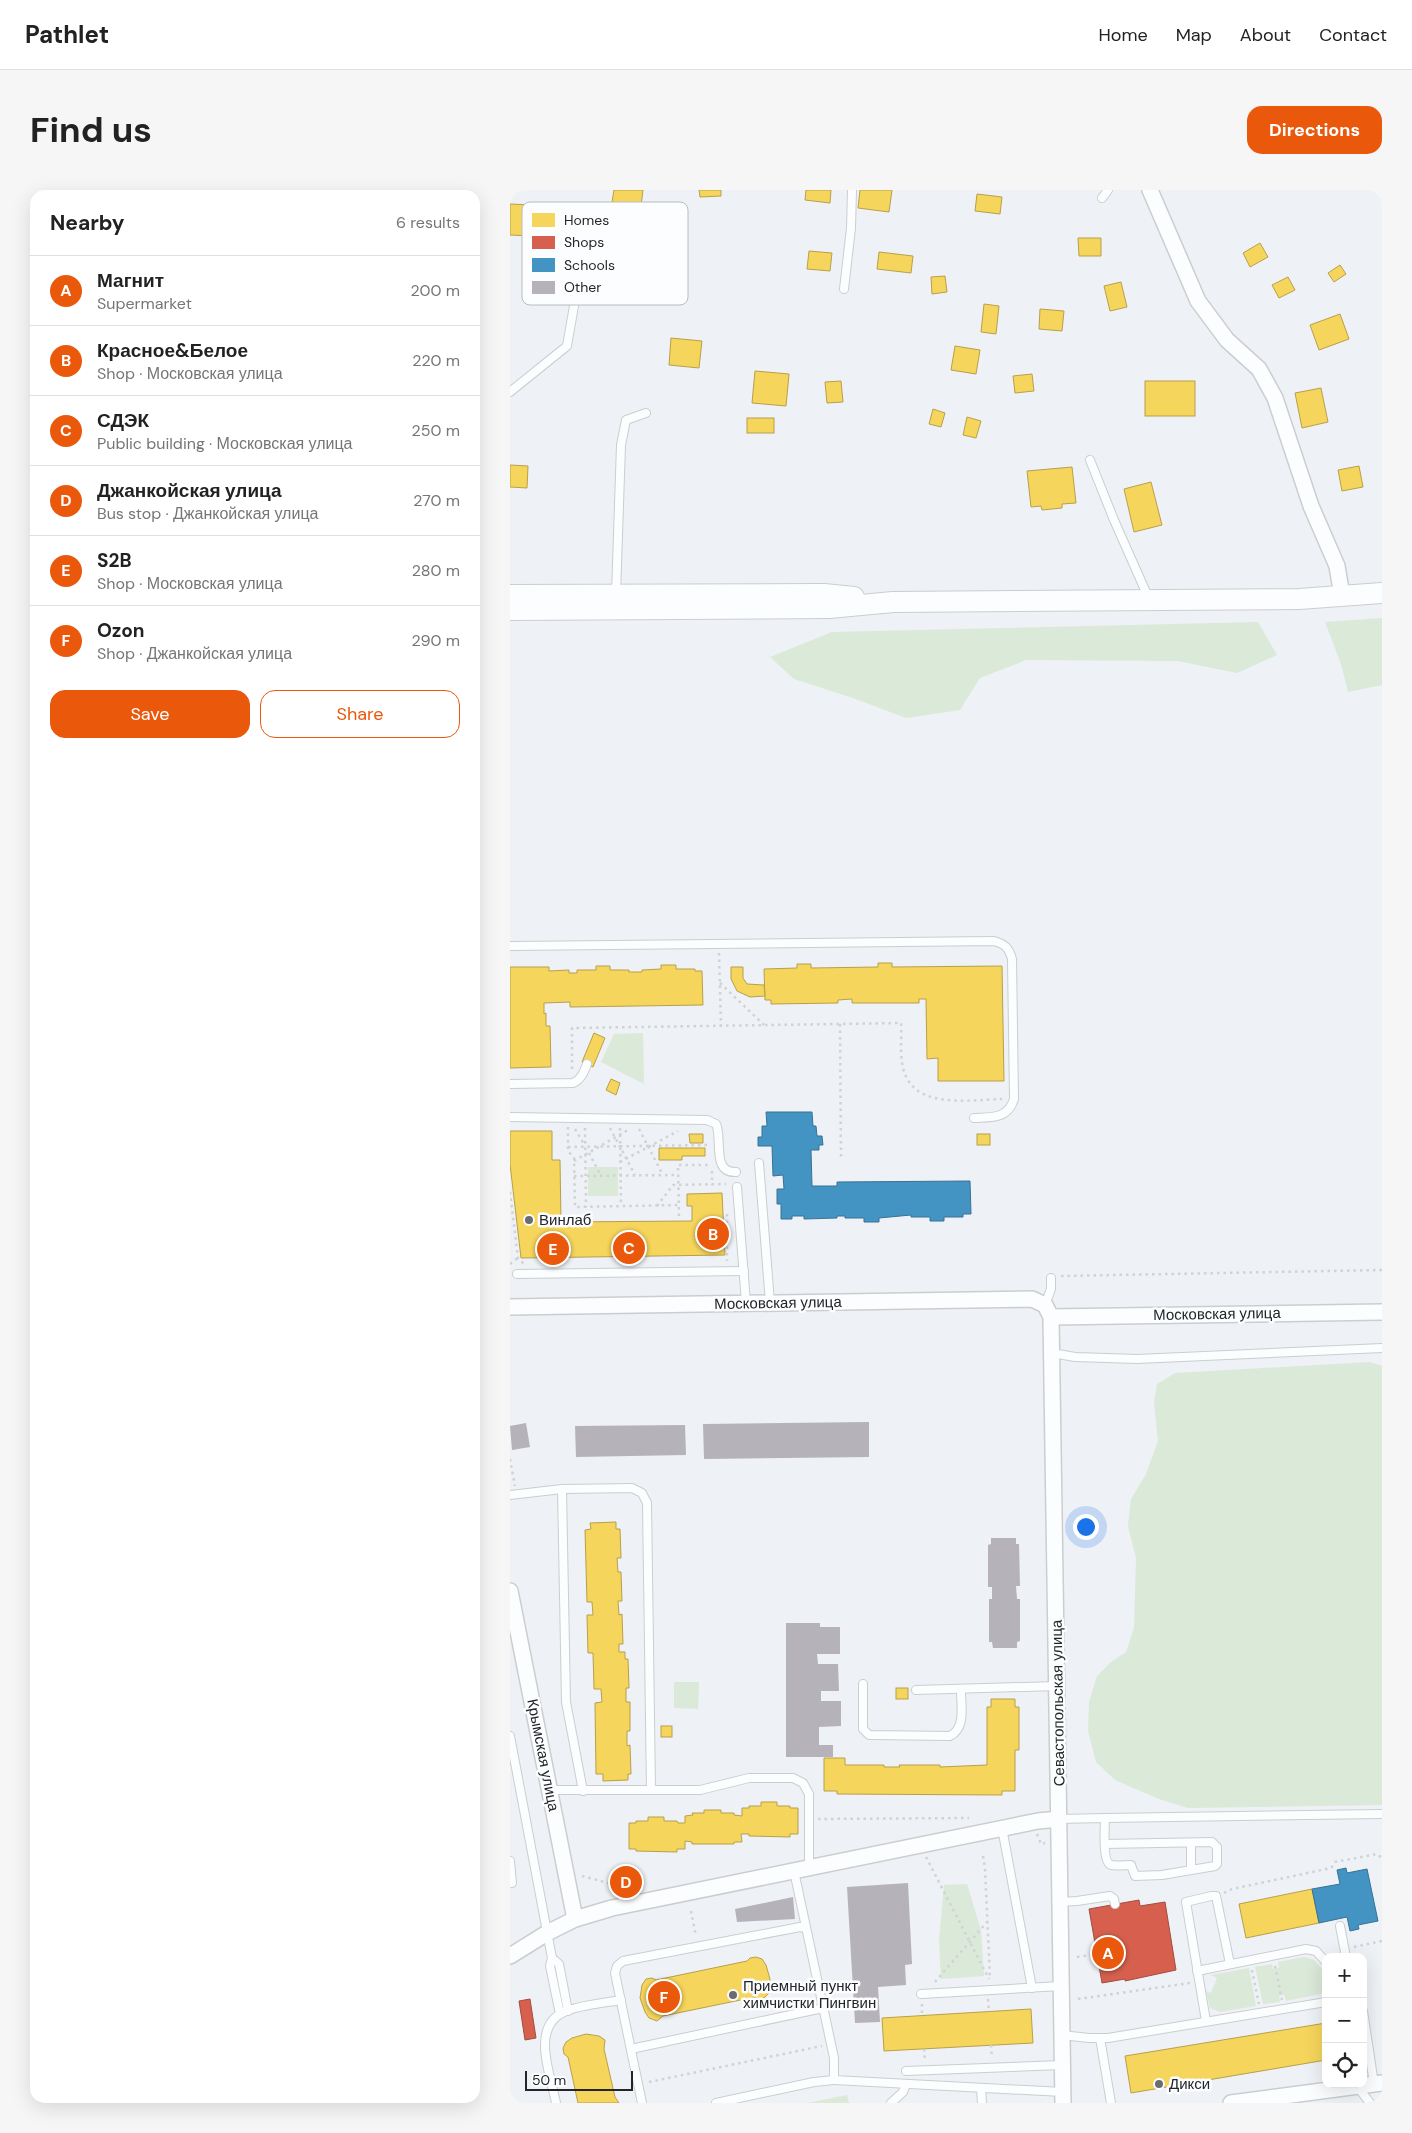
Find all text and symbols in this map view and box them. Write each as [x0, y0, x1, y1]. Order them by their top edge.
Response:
text: Pathlet [25, 19, 109, 50]
text: Home [1098, 23, 1148, 47]
text: Map [1176, 23, 1212, 47]
text: About [1240, 23, 1291, 47]
text: Contact [1319, 23, 1387, 47]
button: Directions [1247, 106, 1382, 154]
text: Find us [30, 107, 152, 153]
legend [522, 202, 688, 305]
text: Nearby [50, 209, 124, 237]
text: Homes [564, 211, 609, 229]
text: 6 results [396, 212, 460, 233]
text: Shops [564, 233, 604, 251]
text: Schools [564, 256, 615, 274]
text: Магнит [97, 268, 164, 293]
text: Other [564, 278, 602, 296]
text: A [60, 280, 72, 301]
text: 200 m [411, 280, 460, 301]
text: Supermarket [97, 293, 192, 314]
text: Красное&Белое [97, 338, 248, 363]
text: B [61, 350, 71, 371]
text: 220 m [412, 350, 460, 371]
text: Shop · Московская улица [97, 363, 283, 384]
text: СДЭК [97, 408, 149, 433]
text: C [60, 420, 72, 441]
text: 250 m [412, 420, 460, 441]
text: Public building · Московская улица [97, 433, 353, 454]
text: Джанкойская улица [97, 478, 282, 503]
text: D [60, 490, 72, 511]
text: 270 m [413, 490, 460, 511]
text: Bus stop · Джанкойская улица [97, 503, 318, 524]
text: S2B [97, 548, 132, 573]
text: E [61, 560, 71, 581]
text: 280 m [412, 560, 460, 581]
text: Shop · Московская улица [97, 573, 283, 594]
text: Ozon [97, 618, 145, 643]
text: F [62, 630, 70, 651]
text: 290 m [411, 630, 460, 651]
text: Shop · Джанкойская улица [97, 643, 292, 664]
button: Save [50, 690, 250, 738]
button: Share [260, 690, 460, 738]
place label: Винлаб [539, 1210, 591, 1230]
marker: Винлаб [523, 1214, 535, 1226]
pin: B [697, 1215, 729, 1253]
pin: C [613, 1229, 645, 1267]
pin: E [537, 1230, 569, 1268]
street label: Московская улица [714, 1292, 843, 1314]
street label: Московская улица [1153, 1303, 1282, 1325]
your location [1073, 1514, 1099, 1540]
street label: Севастопольская улица [1047, 1619, 1069, 1786]
street label: Крымская улица [522, 1697, 564, 1814]
pin: D [610, 1863, 642, 1901]
pin: A [1092, 1934, 1124, 1972]
map controls [1322, 1953, 1367, 2088]
button: + [1322, 1953, 1367, 1998]
place label: Приемный пункт химчистки Пингвин [743, 1976, 876, 2013]
pin: F [648, 1978, 680, 2016]
marker: Приемный пункт химчистки Пингвин [727, 1989, 739, 2001]
button: − [1322, 1998, 1367, 2043]
button: locate [1322, 2043, 1367, 2088]
scale bar [525, 2068, 632, 2091]
text: 50 m [532, 2071, 566, 2089]
place label: Дикси [1169, 2074, 1210, 2094]
marker: Дикси [1153, 2078, 1165, 2090]

